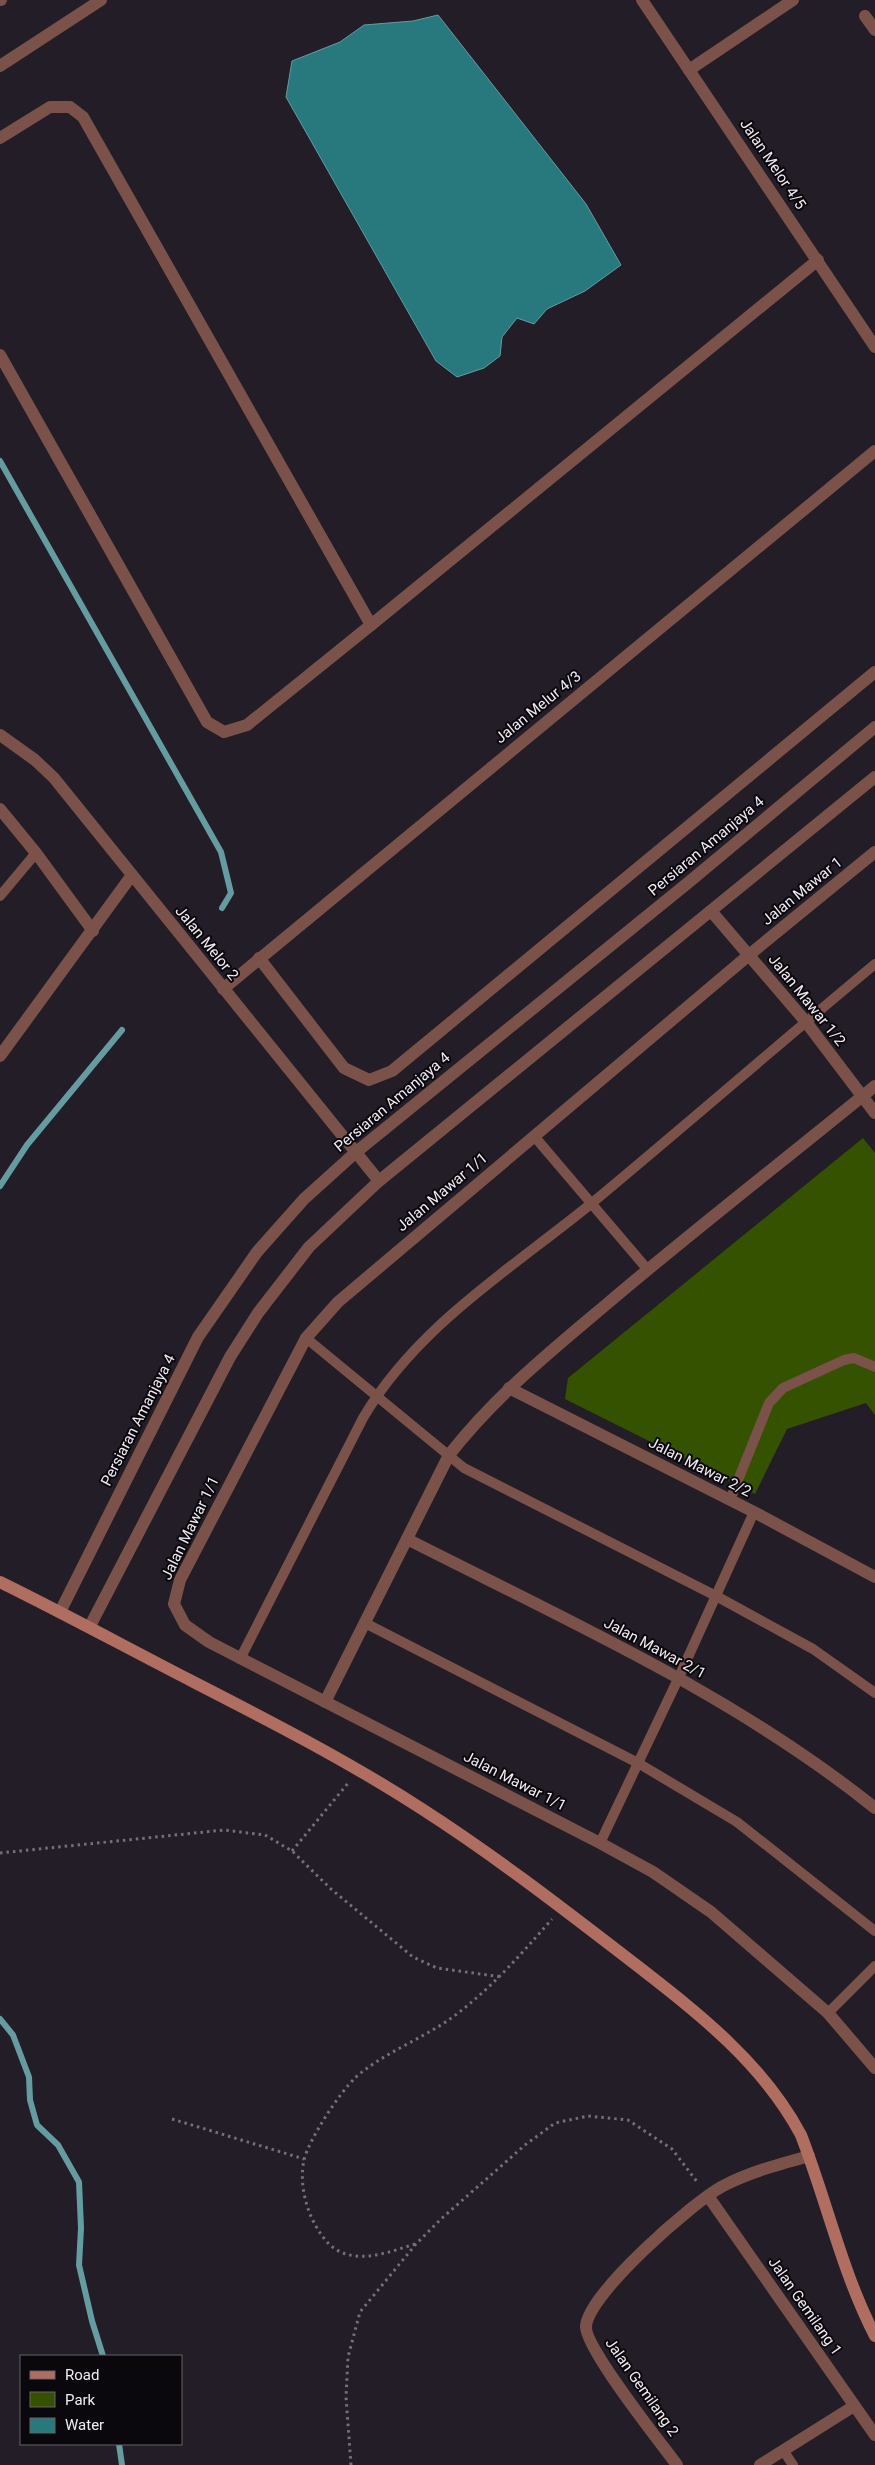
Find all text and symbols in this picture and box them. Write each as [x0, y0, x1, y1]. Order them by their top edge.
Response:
street label: Jalan Melor 4/5 [736, 115, 810, 213]
street label: Jalan Melur 4/3 [492, 667, 584, 747]
street label: Persiaran Amanjaya 4 [645, 792, 768, 900]
street label: Jalan Mawar 1 [758, 853, 846, 929]
street label: Jalan Melor 2 [171, 902, 243, 984]
street label: Jalan Mawar 1/2 [765, 951, 849, 1049]
street label: Persiaran Amanjaya 4 [331, 1048, 454, 1156]
street label: Jalan Mawar 1/1 [393, 1149, 491, 1235]
street label: Persiaran Amanjaya 4 [97, 1351, 179, 1489]
street label: Jalan Mawar 2/2 [646, 1433, 754, 1501]
street label: Jalan Mawar 1/1 [157, 1473, 223, 1583]
street label: Jalan Mawar 2/1 [601, 1614, 709, 1682]
street label: Jalan Mawar 1/1 [461, 1747, 569, 1815]
street label: Jalan Gemilang 1 [764, 2253, 846, 2359]
street label: Jalan Gemilang 2 [601, 2334, 683, 2440]
legend [20, 2355, 182, 2445]
text: Road [65, 2366, 99, 2384]
text: Park [65, 2391, 96, 2409]
text: Water [65, 2416, 104, 2434]

